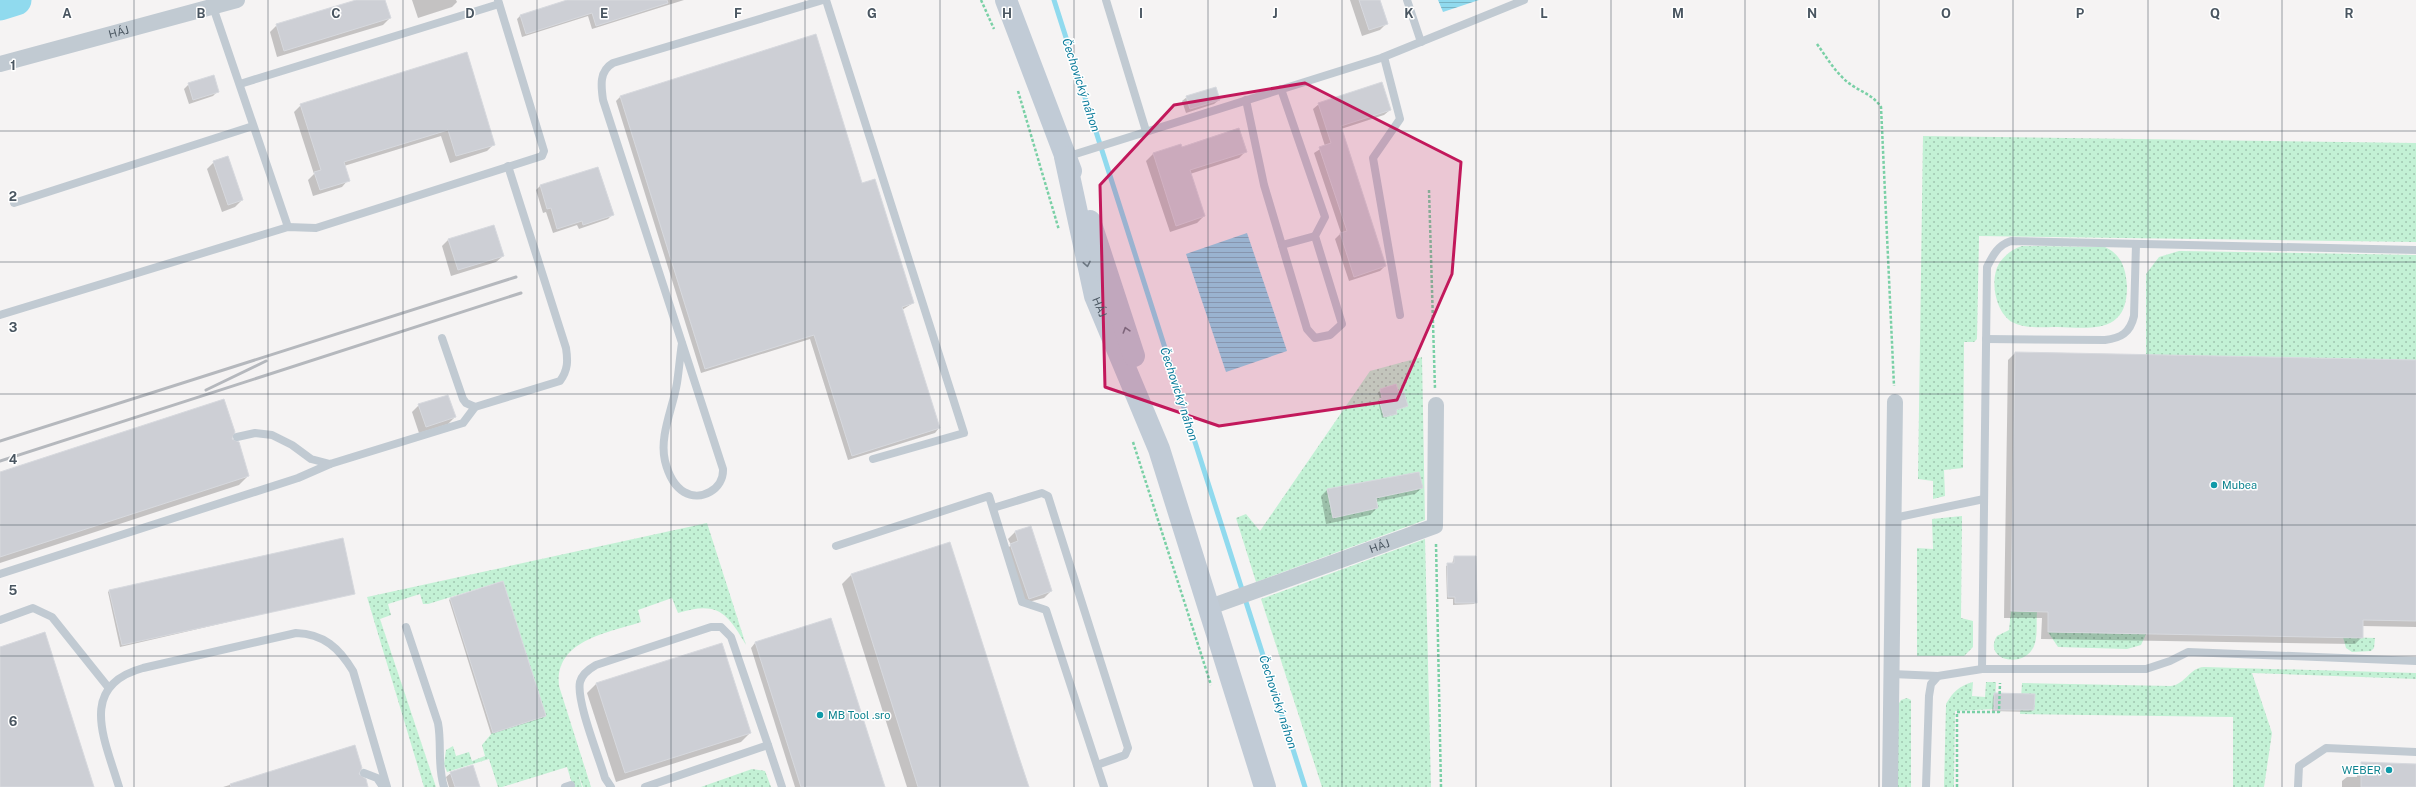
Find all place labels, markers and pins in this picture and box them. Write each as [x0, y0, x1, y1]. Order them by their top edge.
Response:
place label: Mubea [2222, 479, 2257, 491]
marker: Mubea [2209, 480, 2219, 490]
place label: MB Tool .sro [828, 709, 890, 721]
marker: MB Tool .sro [815, 710, 825, 720]
place label: WEBER [2342, 764, 2381, 776]
marker: WEBER [2384, 765, 2394, 775]

